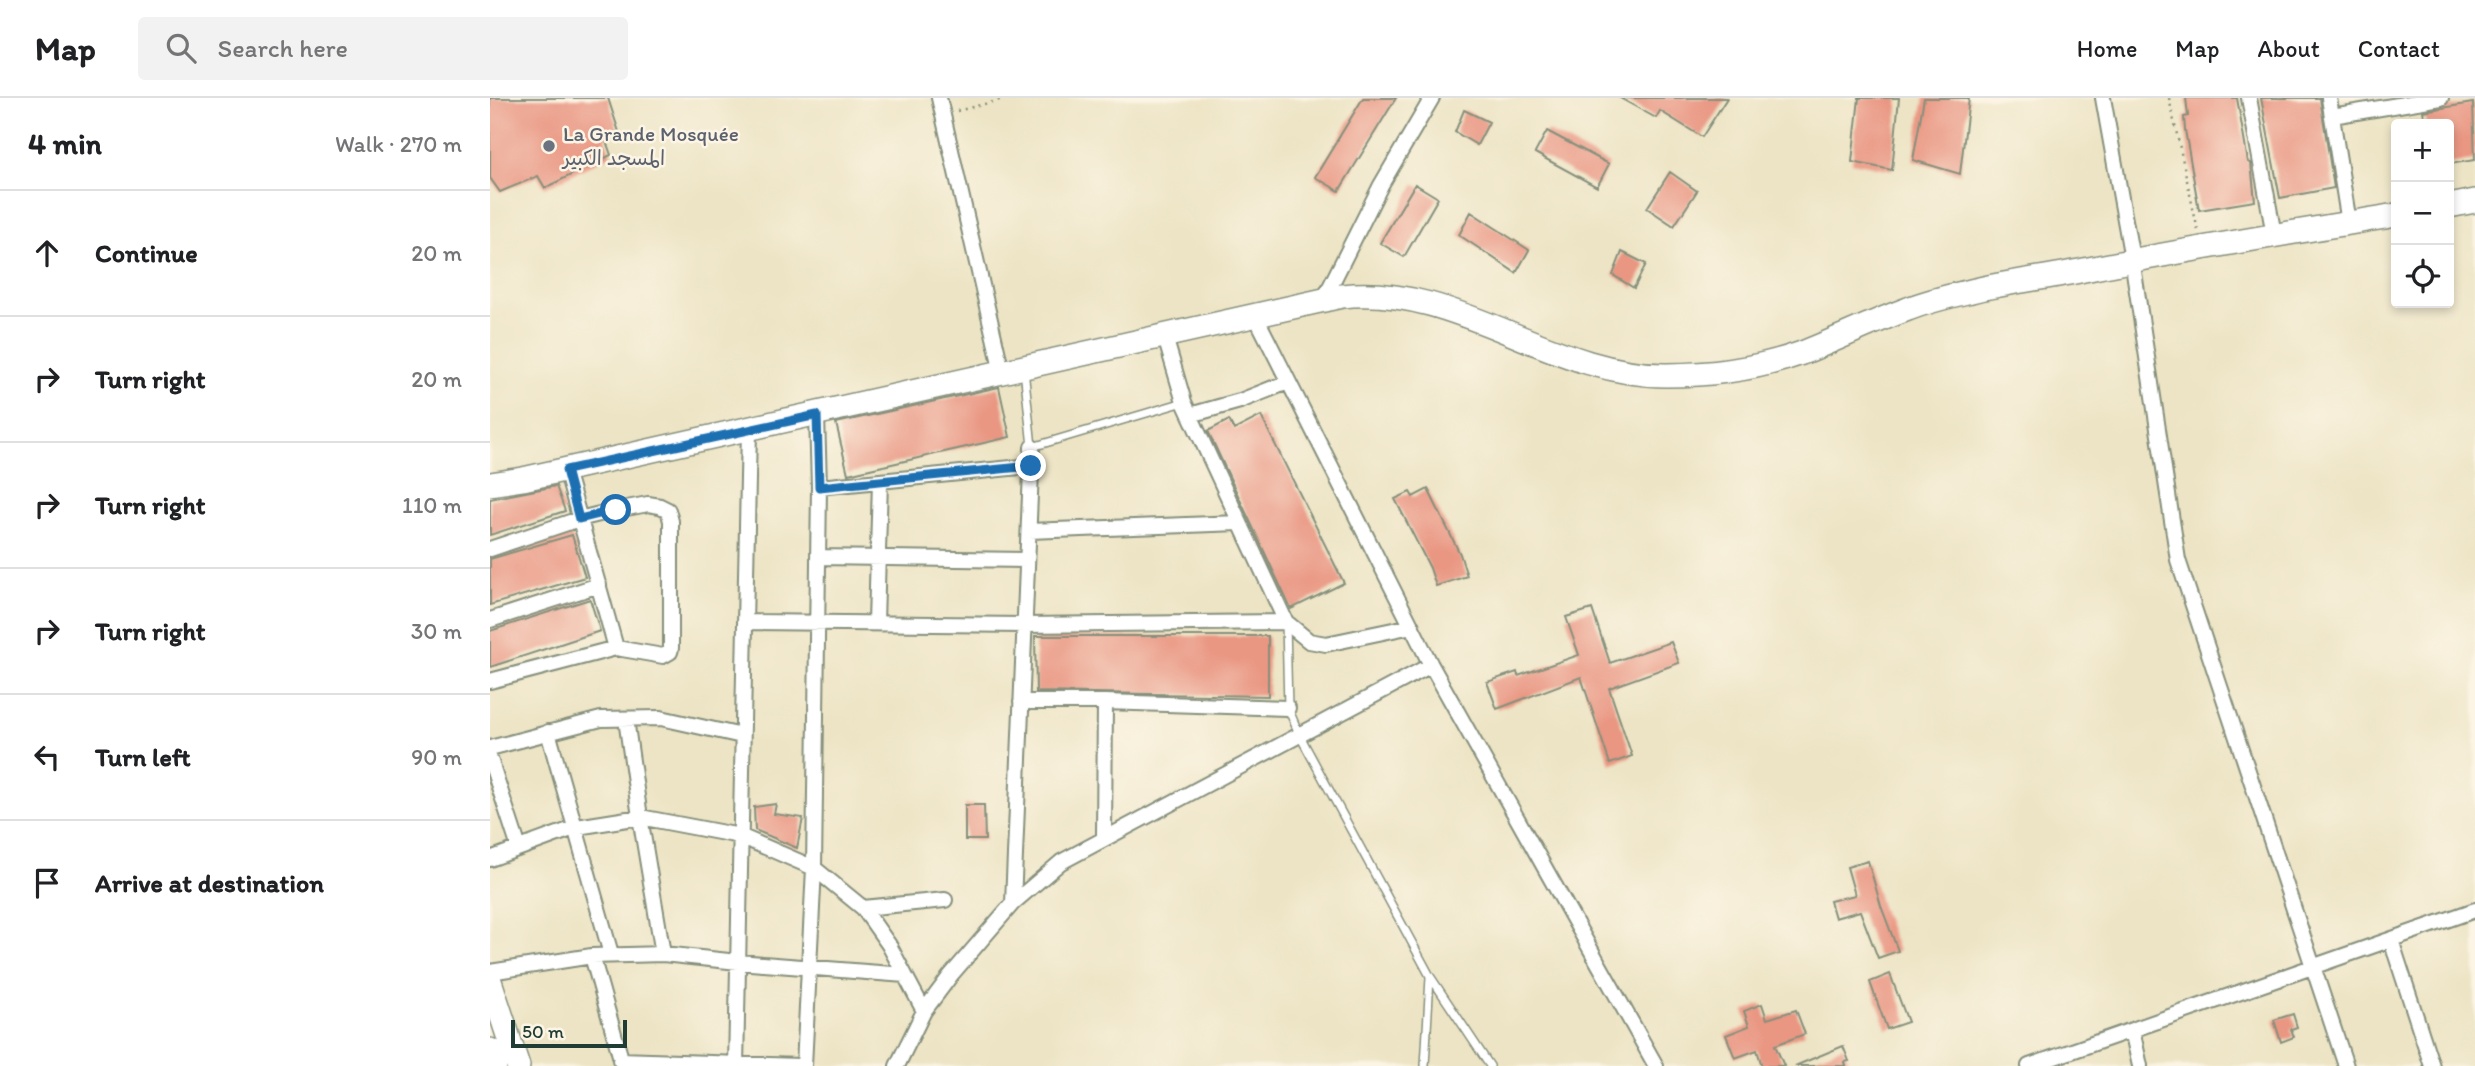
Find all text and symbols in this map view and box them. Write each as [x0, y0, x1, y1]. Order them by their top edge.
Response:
search box [138, 17, 628, 80]
text: Map [35, 29, 96, 68]
icon: search [162, 29, 200, 67]
text: Search here [218, 32, 348, 64]
text: Home [2077, 34, 2137, 63]
text: Map [2175, 34, 2219, 63]
text: About [2257, 34, 2320, 63]
text: Contact [2358, 34, 2440, 63]
map controls [2391, 119, 2454, 308]
button: + [2391, 119, 2454, 182]
place label: La Grande Mosquée المسجد الكبير [561, 121, 739, 171]
text: 4 min [28, 125, 102, 162]
text: Walk · 270 m [335, 130, 462, 158]
marker: La Grande Mosquée المسجد الكبير [541, 138, 557, 154]
button: − [2391, 182, 2454, 245]
icon: ahead [28, 234, 66, 272]
text: Continue [95, 237, 198, 269]
text: 20 m [411, 239, 462, 267]
button: locate [2391, 245, 2454, 308]
icon: right [28, 360, 66, 398]
text: Turn right [95, 363, 206, 395]
text: 20 m [411, 365, 462, 393]
route end [1015, 450, 1046, 481]
icon: right [28, 486, 66, 524]
text: Turn right [95, 489, 206, 521]
text: 110 m [402, 491, 462, 519]
route start [600, 494, 631, 525]
icon: right [28, 612, 66, 650]
text: Turn right [95, 615, 206, 647]
text: 30 m [411, 617, 462, 645]
icon: left [28, 738, 66, 776]
text: Turn left [95, 741, 191, 773]
text: 90 m [411, 743, 462, 771]
icon: arrive [28, 864, 66, 902]
text: Arrive at destination [95, 867, 324, 899]
scale bar [511, 1017, 626, 1049]
text: 50 m [522, 1020, 564, 1043]

